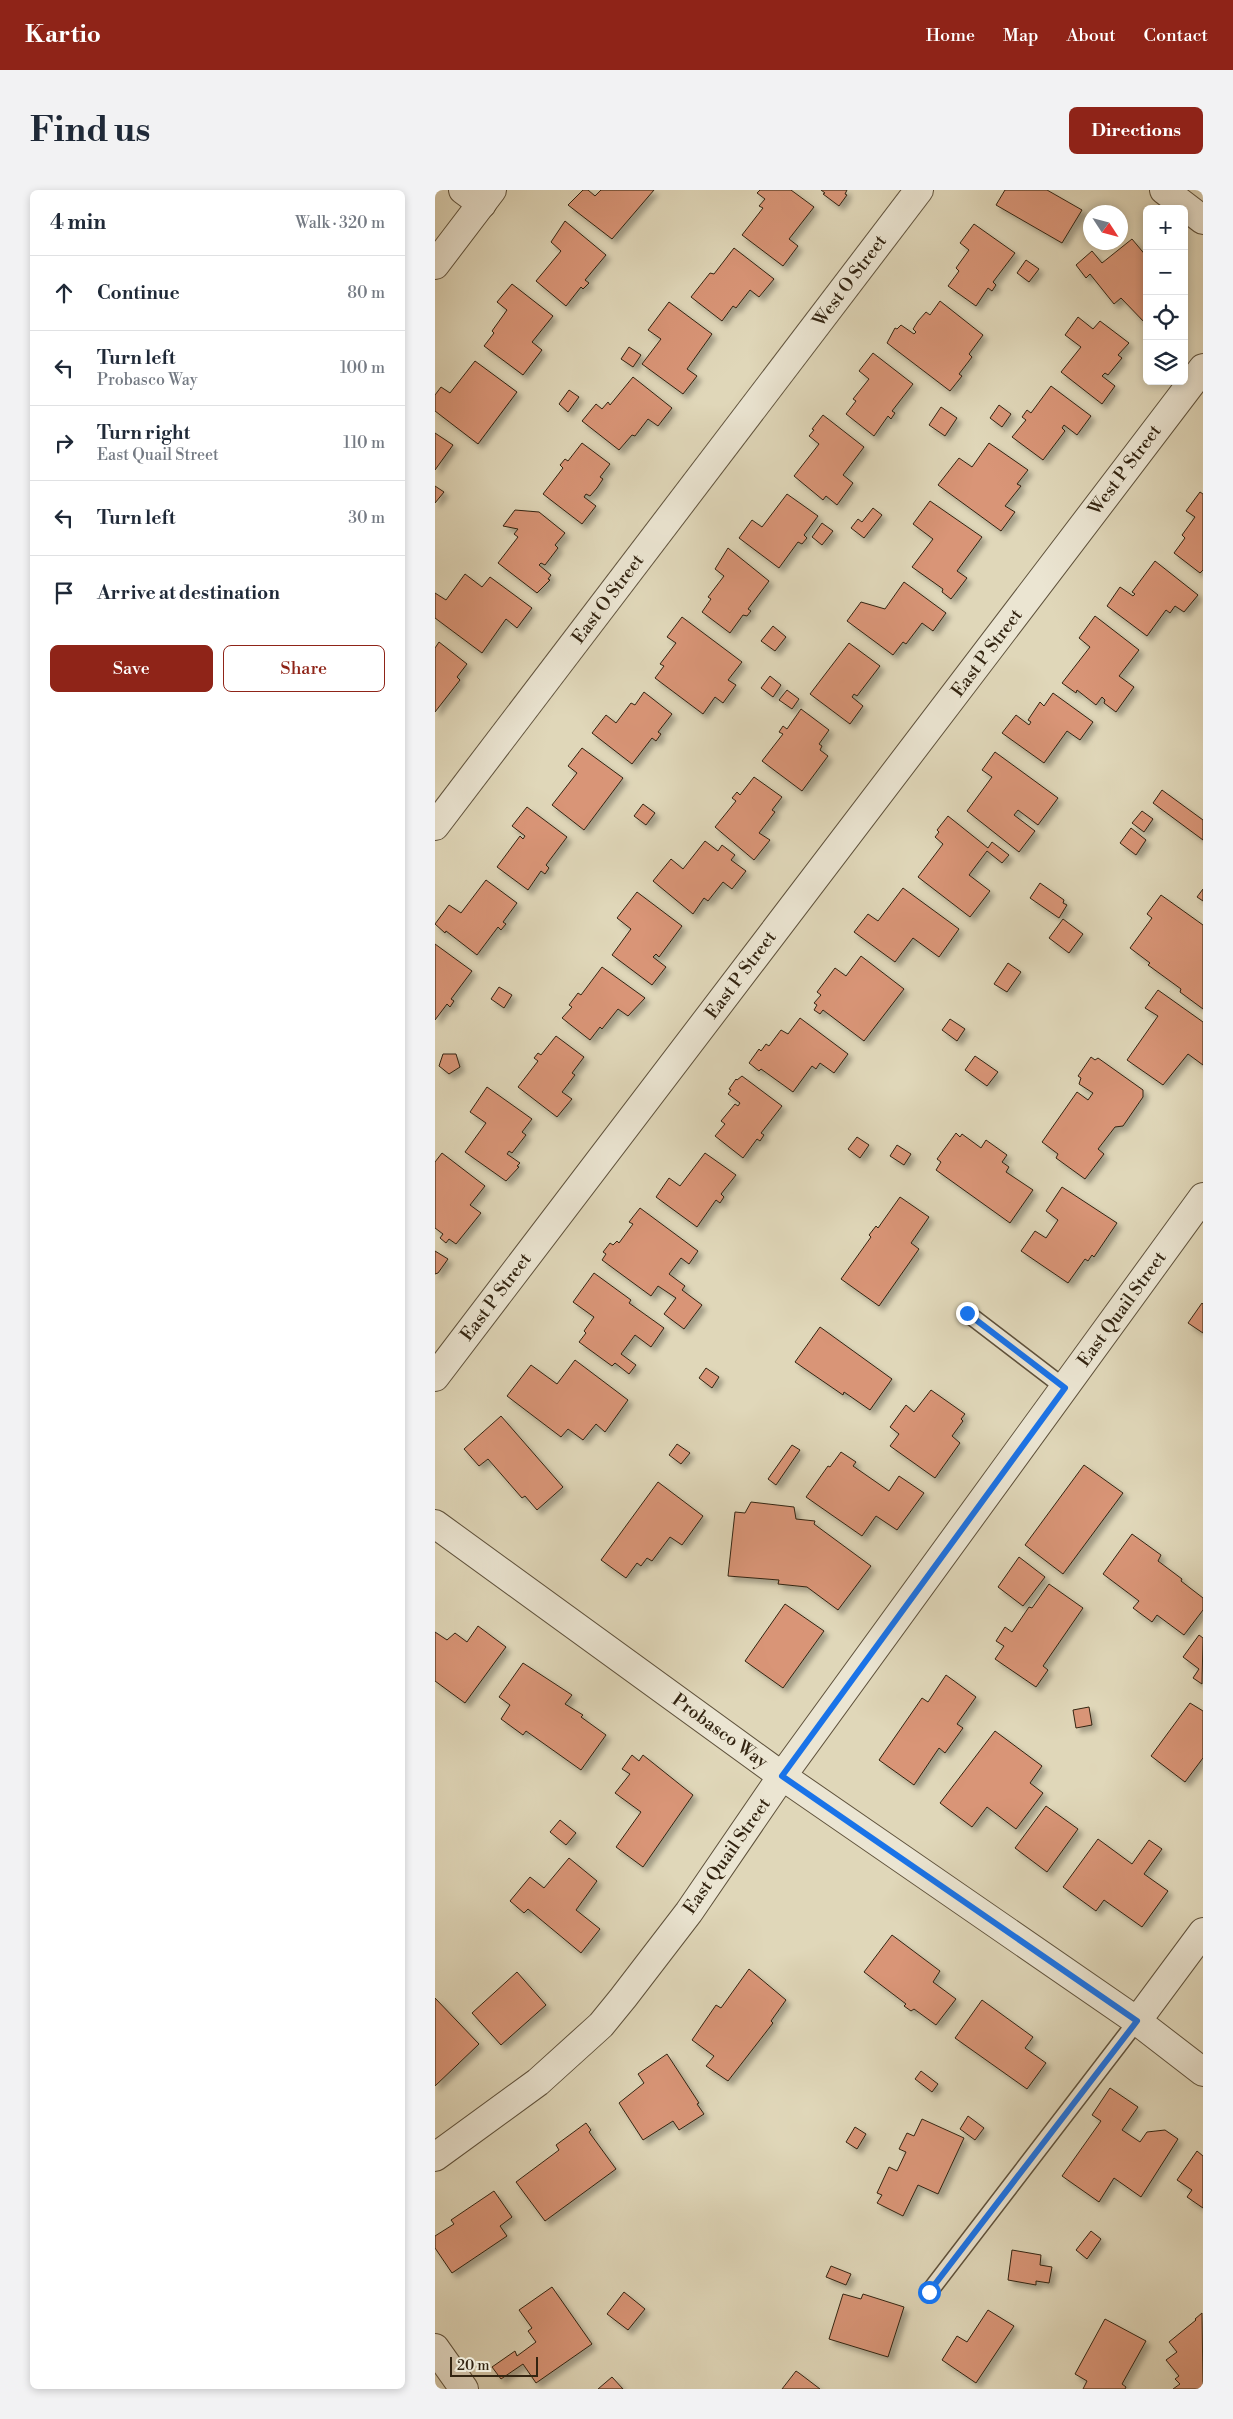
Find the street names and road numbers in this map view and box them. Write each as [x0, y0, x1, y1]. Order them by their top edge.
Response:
street label: West O Street [807, 230, 892, 332]
street label: West P Street [1083, 420, 1167, 521]
street label: East O Street [567, 549, 650, 648]
street label: East P Street [946, 604, 1028, 702]
street label: East P Street [700, 926, 782, 1024]
street label: East Quail Street [1072, 1246, 1172, 1371]
street label: East P Street [455, 1248, 537, 1346]
street label: Probasco Way [668, 1688, 773, 1774]
street label: East Quail Street [678, 1793, 776, 1919]

